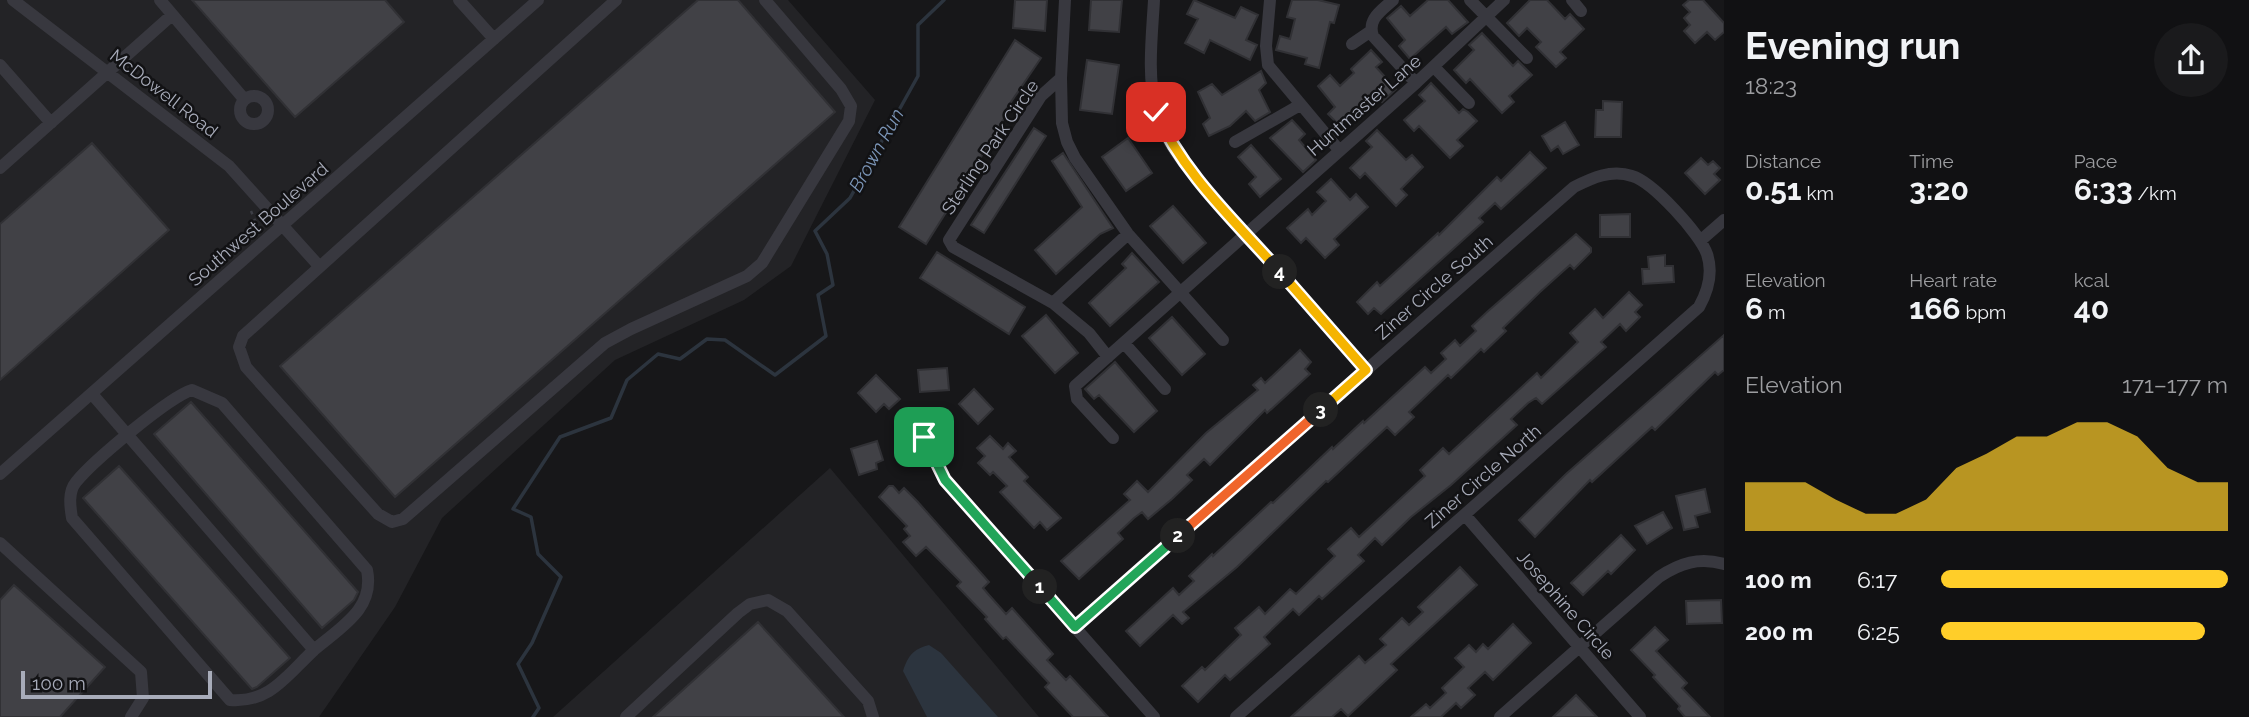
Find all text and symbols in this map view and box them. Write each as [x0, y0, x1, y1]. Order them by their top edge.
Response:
text: Evening run [1745, 23, 1960, 68]
button: share [2154, 23, 2228, 97]
street label: McDowell Road [106, 45, 222, 141]
street label: Huntmaster Lane [1303, 50, 1425, 160]
text: 18:23 [1745, 72, 1797, 99]
street label: Sterling Park Circle [937, 75, 1043, 218]
pin [1126, 82, 1186, 142]
icon: check [1137, 93, 1175, 131]
water label: Brown Run [844, 104, 908, 196]
text: Distance [1745, 150, 1821, 172]
text: Time [1909, 150, 1954, 172]
text: Pace [2074, 150, 2117, 172]
street label: Southwest Boulevard [184, 158, 332, 290]
text: 0.51 [1745, 172, 1802, 207]
text: 3:20 [1909, 172, 1969, 207]
text: 6:33 [2074, 172, 2133, 207]
text: km [1802, 182, 1834, 204]
text: /km [2133, 182, 2177, 204]
street label: Ziner Circle South [1371, 231, 1497, 343]
pin: 4 [1262, 254, 1298, 290]
text: 4 [1274, 260, 1285, 282]
text: Elevation [1745, 269, 1826, 291]
text: Heart rate [1909, 269, 1997, 291]
text: kcal [2074, 269, 2109, 291]
text: 6 [1745, 291, 1763, 326]
text: 166 [1909, 291, 1961, 326]
text: 40 [2074, 291, 2109, 326]
text: m [1763, 301, 1786, 323]
text: bpm [1961, 301, 2006, 323]
text: Elevation [1745, 371, 1843, 398]
text: 171–177 m [2122, 371, 2228, 398]
pin: 3 [1304, 392, 1338, 428]
text: 3 [1315, 398, 1326, 420]
pin [894, 407, 954, 467]
icon: arrive [905, 418, 943, 456]
street label: Ziner Circle North [1421, 420, 1545, 532]
pin: 2 [1160, 518, 1196, 554]
text: 2 [1172, 524, 1183, 546]
street label: Josephine Circle [1513, 546, 1619, 664]
text: 100 m [1745, 566, 1812, 593]
text: 6:17 [1857, 566, 1897, 593]
pin: 1 [1023, 570, 1058, 604]
text: 1 [1035, 575, 1044, 597]
text: 200 m [1745, 618, 1813, 645]
text: 6:25 [1857, 618, 1900, 645]
scale bar [21, 668, 212, 700]
text: 100 m [32, 672, 86, 694]

